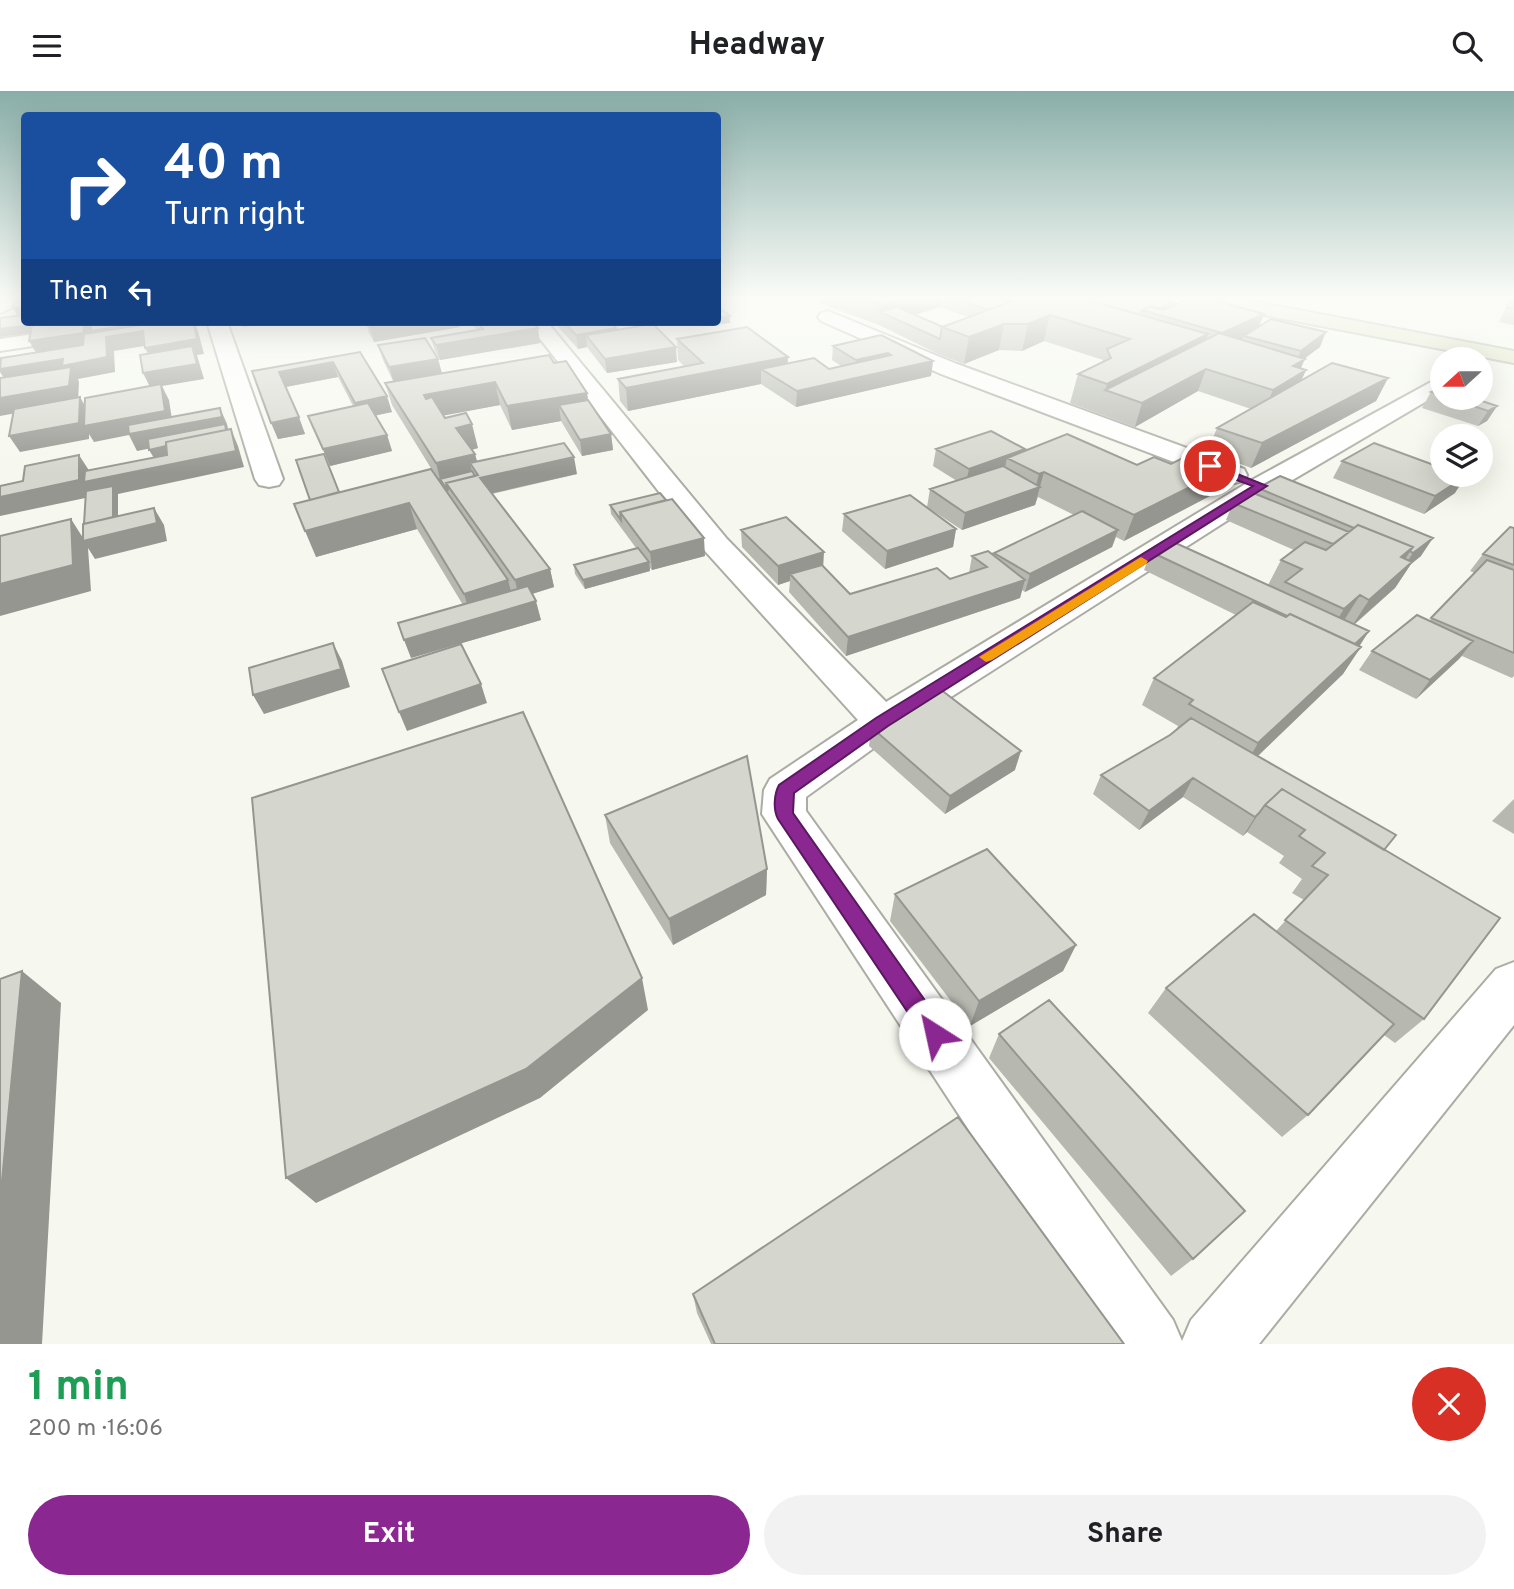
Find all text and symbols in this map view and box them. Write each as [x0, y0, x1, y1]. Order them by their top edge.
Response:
text: Headway [689, 26, 825, 66]
icon: menu [28, 27, 66, 65]
icon: search [1448, 27, 1486, 65]
text: 40 m [164, 135, 283, 197]
icon: right [49, 140, 140, 231]
text: Turn right [164, 196, 306, 236]
icon: left [122, 273, 160, 311]
text: Then [49, 276, 108, 309]
north arrow [1430, 347, 1493, 409]
map controls [1430, 347, 1493, 487]
button: layers [1430, 424, 1493, 487]
pin [1180, 436, 1240, 496]
icon: arrive [1191, 447, 1229, 485]
position arrow [898, 997, 972, 1071]
text: 1 min [28, 1362, 129, 1415]
button: close [1412, 1367, 1486, 1441]
text: 200 m · 16:06 [28, 1415, 163, 1444]
button: Exit [28, 1495, 750, 1575]
button: Share [764, 1495, 1486, 1575]

